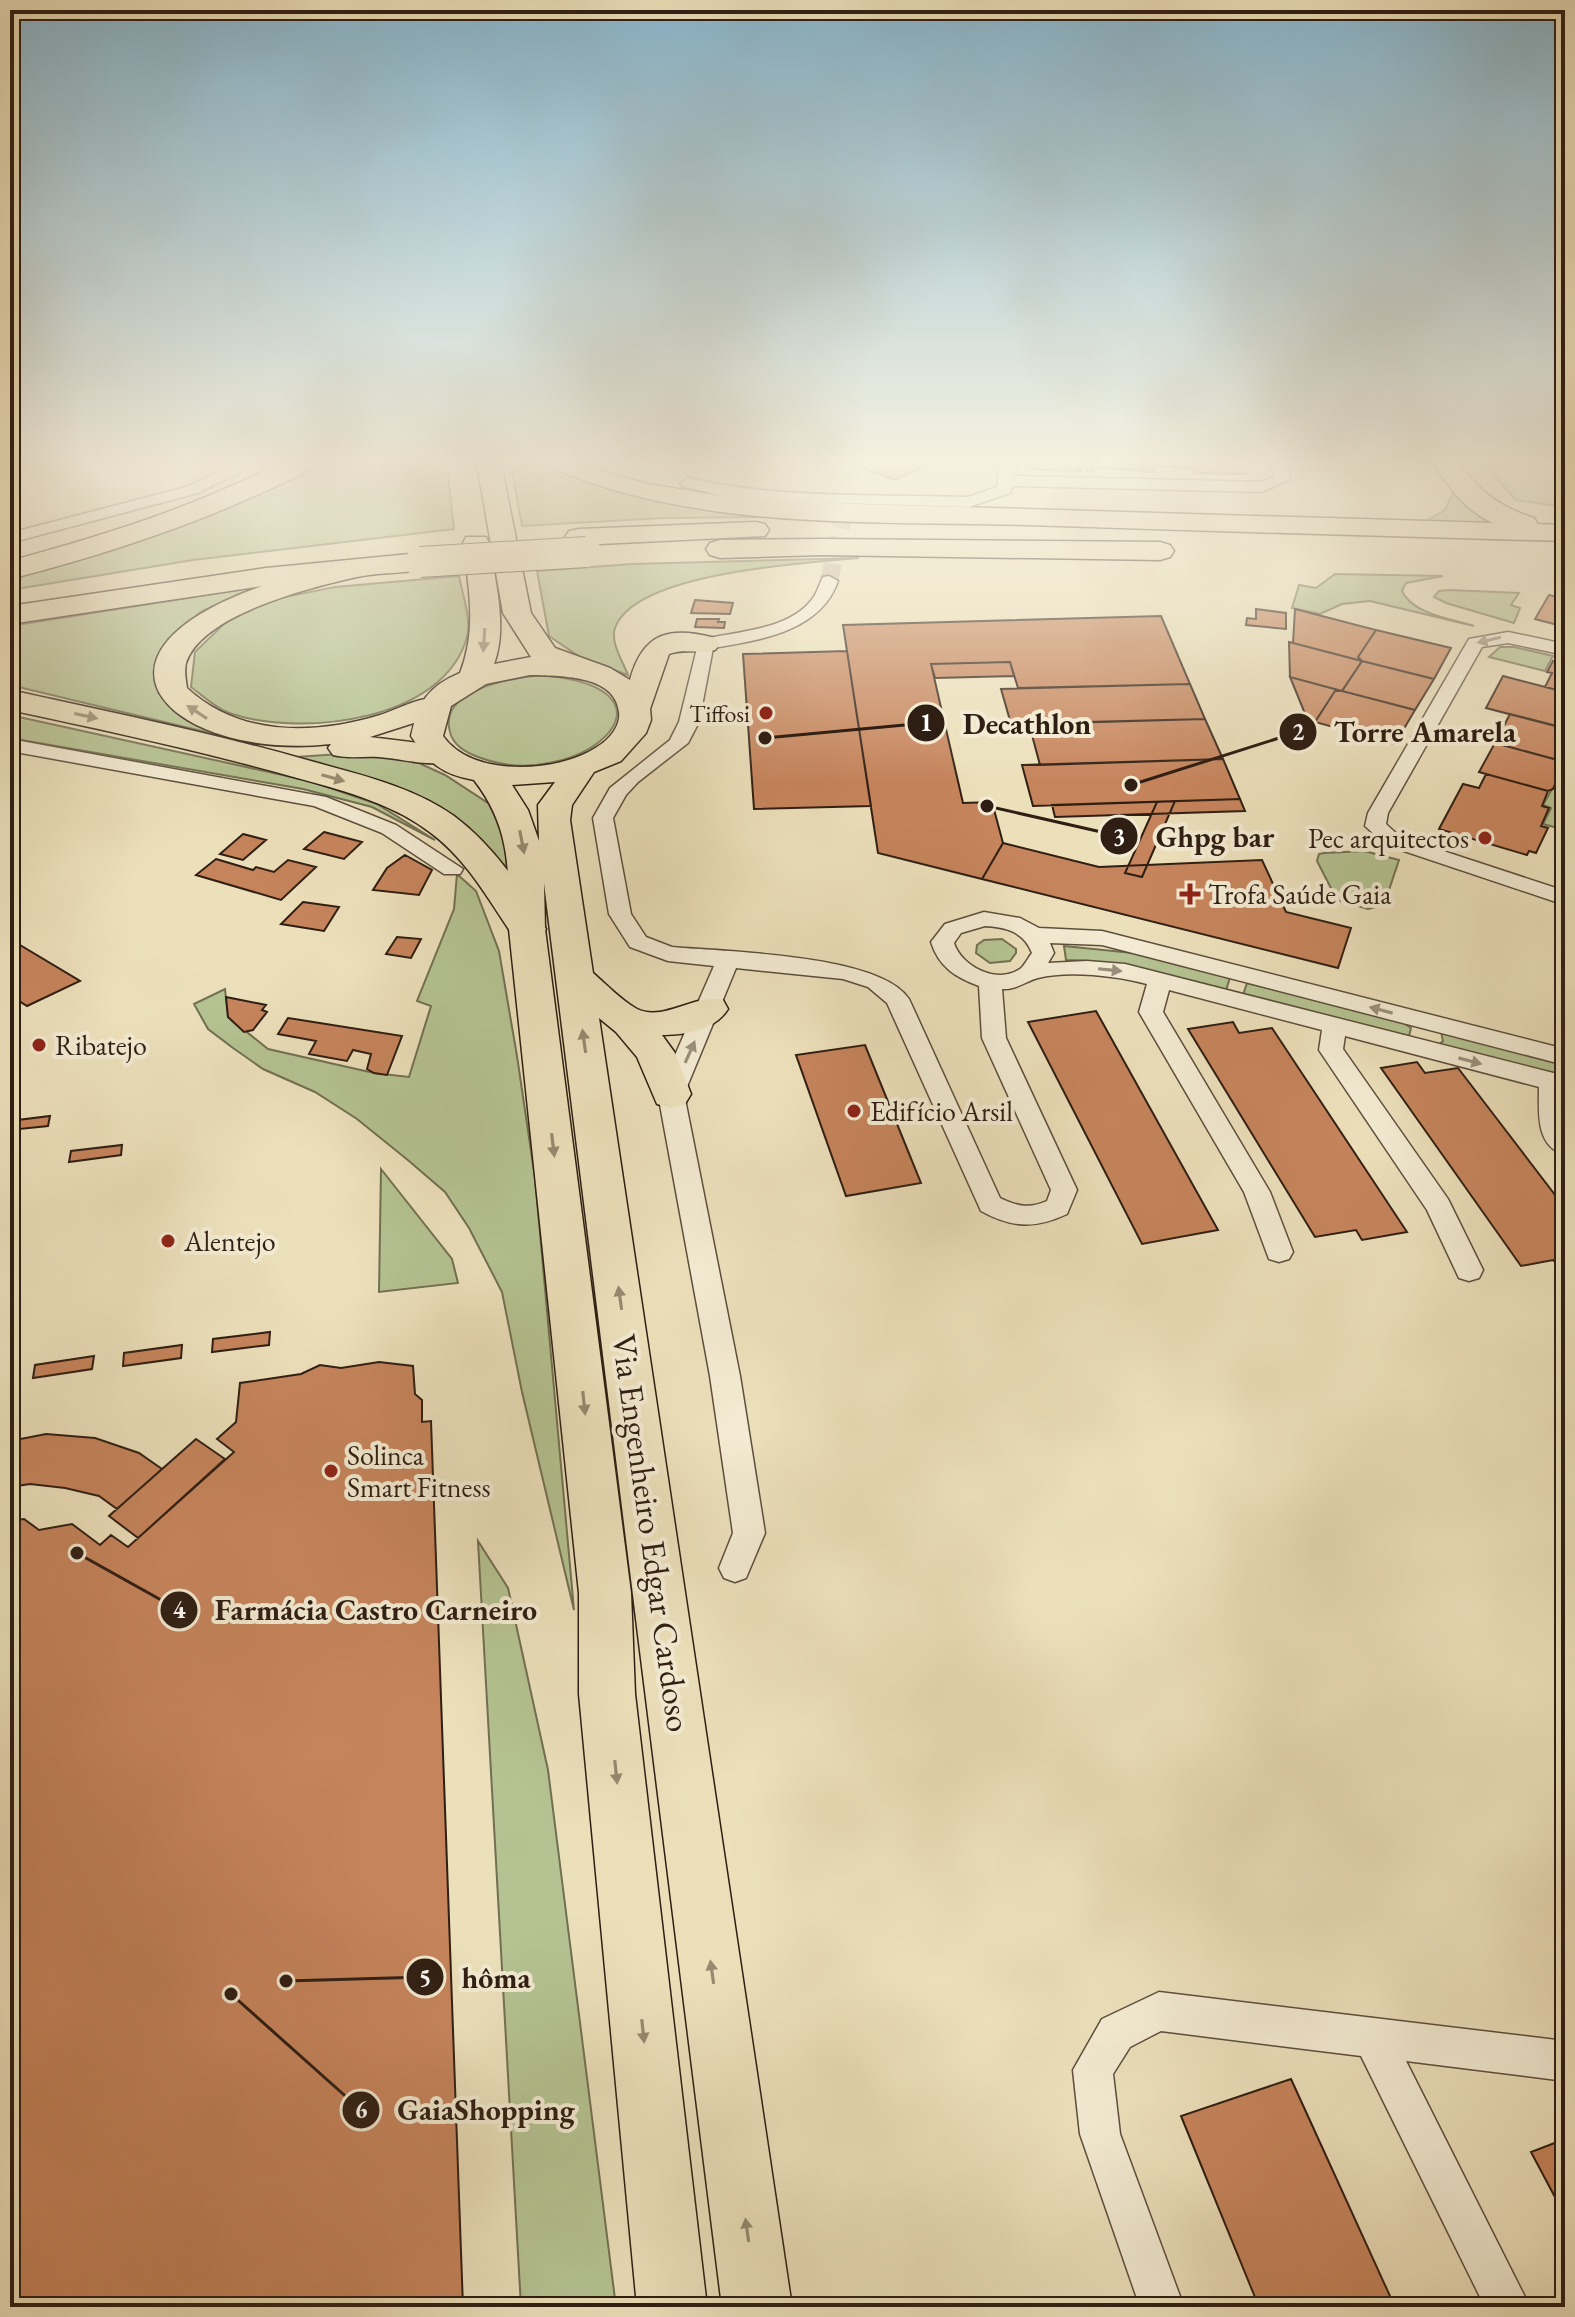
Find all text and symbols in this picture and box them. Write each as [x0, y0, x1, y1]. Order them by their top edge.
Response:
one-way arrow [477, 627, 490, 652]
one-way arrow [1476, 634, 1501, 647]
callout: Decathlon [906, 696, 1107, 750]
place label: Tiffosi [689, 698, 750, 729]
one-way arrow [187, 704, 208, 719]
marker: Tiffosi [757, 704, 775, 722]
text: Decathlon [963, 704, 1091, 743]
callout: Torre Amarela [1278, 705, 1532, 759]
text: 1 [920, 707, 932, 738]
one-way arrow [74, 711, 99, 723]
text: Torre Amarela [1334, 712, 1517, 751]
text: 2 [1292, 716, 1305, 747]
one-way arrow [321, 772, 345, 785]
callout: Ghpg bar [1099, 809, 1290, 863]
text: Ghpg bar [1156, 817, 1275, 856]
place label: Pec arquitectos [1308, 820, 1469, 856]
text: 3 [1113, 821, 1125, 852]
marker: Pec arquitectos [1476, 829, 1494, 847]
one-way arrow [516, 830, 528, 855]
place label: Trofa Saúde Gaia [1208, 876, 1392, 912]
marker: Trofa Saúde Gaia [1179, 883, 1201, 905]
one-way arrow [1098, 963, 1123, 976]
one-way arrow [1369, 1003, 1394, 1015]
place label: Ribatejo [55, 1027, 147, 1063]
one-way arrow [577, 1028, 590, 1053]
marker: Ribatejo [30, 1036, 48, 1054]
one-way arrow [683, 1040, 697, 1063]
one-way arrow [1458, 1055, 1483, 1067]
place label: Edifício Arsil [870, 1093, 1013, 1129]
marker: Edifício Arsil [845, 1102, 863, 1120]
one-way arrow [547, 1133, 560, 1158]
place label: Alentejo [183, 1223, 276, 1259]
marker: Alentejo [159, 1232, 177, 1250]
one-way arrow [613, 1286, 626, 1311]
street label: Via Engenheiro Edgar Cardoso [602, 1331, 702, 1735]
one-way arrow [578, 1391, 591, 1416]
place label: Solinca Smart Fitness [347, 1437, 491, 1505]
marker: Solinca Smart Fitness [322, 1462, 340, 1480]
callout: Farmácia Castro Carneiro [159, 1583, 553, 1637]
text: Farmácia Castro Carneiro [215, 1590, 537, 1629]
text: 4 [173, 1594, 186, 1625]
one-way arrow [609, 1760, 622, 1785]
callout: hôma [405, 1950, 546, 2004]
text: hôma [461, 1958, 531, 1997]
one-way arrow [705, 1959, 718, 1984]
text: 5 [419, 1962, 431, 1993]
one-way arrow [636, 2018, 649, 2043]
callout: GaiaShopping [341, 2083, 591, 2137]
text: GaiaShopping [397, 2090, 576, 2129]
text: 6 [355, 2094, 368, 2125]
one-way arrow [740, 2217, 753, 2242]

